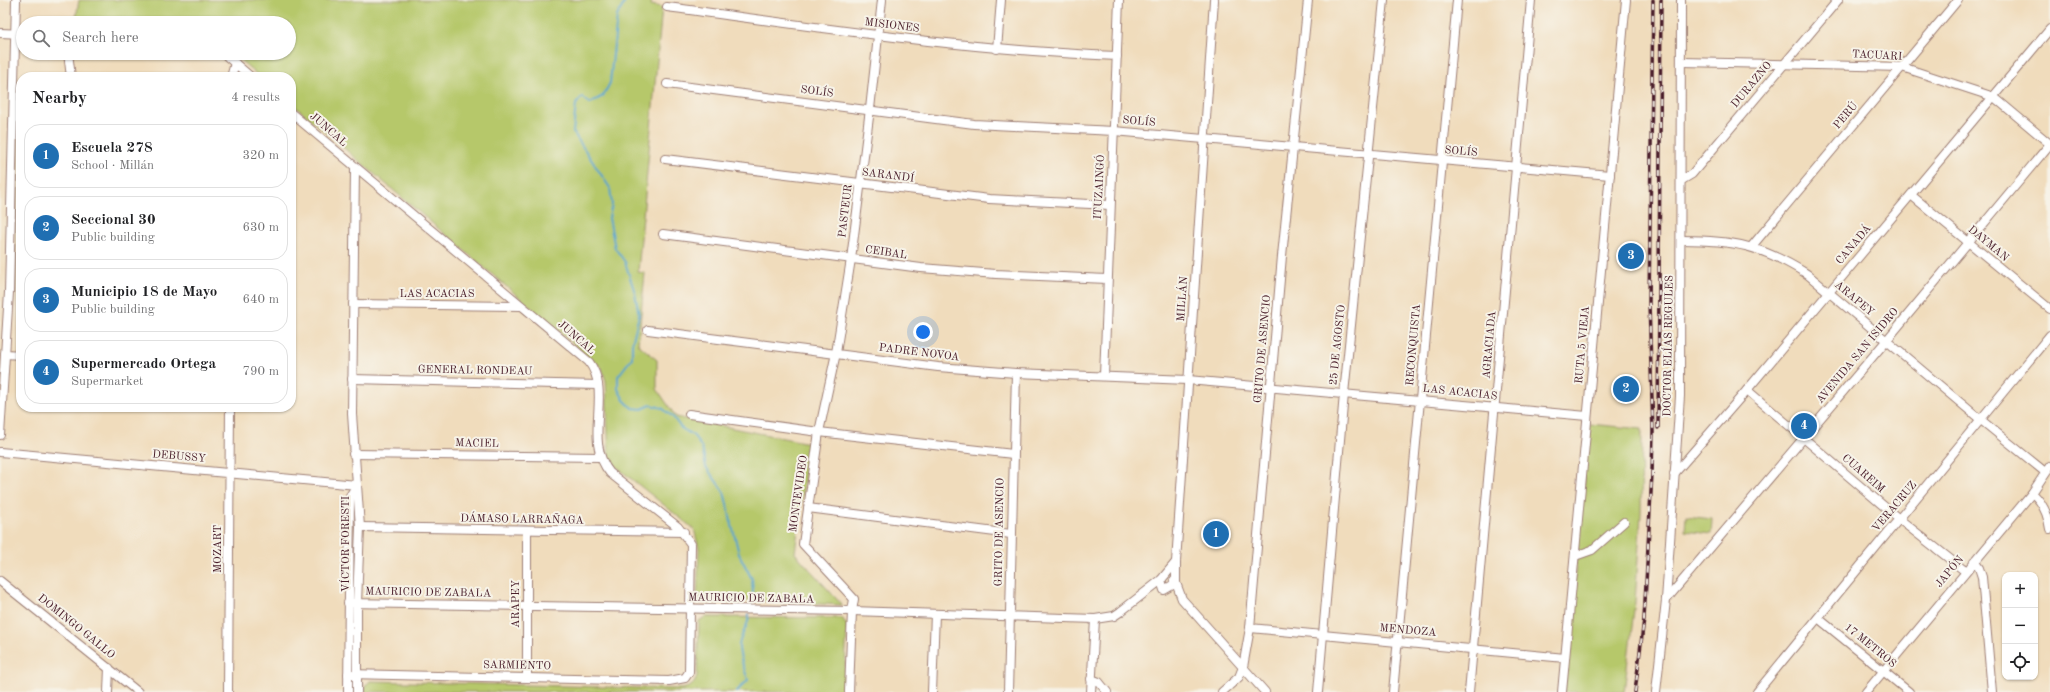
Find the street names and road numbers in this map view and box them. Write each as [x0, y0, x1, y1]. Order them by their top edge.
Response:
street label: MISIONES [864, 17, 920, 35]
street label: TACUARI [1852, 49, 1902, 63]
street label: DURAZNO [1730, 60, 1774, 110]
street label: SOLÍS [800, 83, 834, 99]
street label: PERÚ [1830, 99, 1860, 131]
street label: JUNCAL [307, 111, 349, 149]
street label: SOLÍS [1122, 113, 1156, 129]
street label: SOLÍS [1444, 143, 1478, 159]
street label: ITUZAINGÓ [1091, 154, 1107, 220]
street label: SARANDÍ [861, 165, 915, 185]
street label: PASTEUR [837, 184, 855, 238]
street label: CANADÁ [1833, 221, 1874, 267]
street label: DAYMAN [1966, 224, 2011, 264]
street label: CEIBAL [864, 245, 908, 261]
street label: MILLÁN [1174, 275, 1190, 322]
street label: DOCTOR ELÍAS REGULES [1660, 275, 1676, 417]
street label: ARAPEY [1832, 279, 1876, 319]
street label: LAS ACACIAS [399, 289, 475, 300]
street label: GRITO DE ASENCIO [1253, 294, 1273, 404]
street label: RECONQUISTA [1405, 303, 1423, 386]
street label: 25 DE AGOSTO [1328, 304, 1348, 386]
street label: RUTA 5 VIEJA [1574, 305, 1592, 384]
street label: AVENIDA SAN ISIDRO [1815, 306, 1901, 406]
street label: AGRACIADA [1482, 310, 1498, 379]
street label: JUNCAL [555, 319, 597, 357]
street label: PADRE NOVOA [878, 343, 960, 363]
street label: GENERAL RONDEAU [418, 365, 533, 378]
street label: LAS ACACIAS [1422, 384, 1498, 402]
street label: MACIEL [455, 438, 499, 450]
street label: DEBUSSY [152, 449, 206, 465]
street label: CUAREIM [1840, 453, 1886, 495]
street label: MONTEVIDEO [788, 455, 810, 533]
street label: GRITO DE ASENCIO [994, 477, 1006, 586]
street label: VERACRUZ [1871, 480, 1919, 534]
street label: VÍCTOR FORESTI [339, 496, 352, 592]
street label: DÁMASO LARRAÑAGA [460, 511, 584, 527]
street label: MOZART [213, 525, 224, 573]
street label: JAPÓN [1932, 552, 1967, 590]
street label: ARAPEY [511, 580, 522, 628]
street label: MAURICIO DE ZABALA [365, 586, 492, 600]
street label: MAURICIO DE ZABALA [688, 592, 815, 606]
street label: DOMINGO GALLO [35, 593, 117, 661]
street label: 17 METROS [1842, 622, 1898, 670]
street label: MENDOZA [1379, 623, 1438, 639]
street label: SARMIENTO [483, 660, 551, 672]

